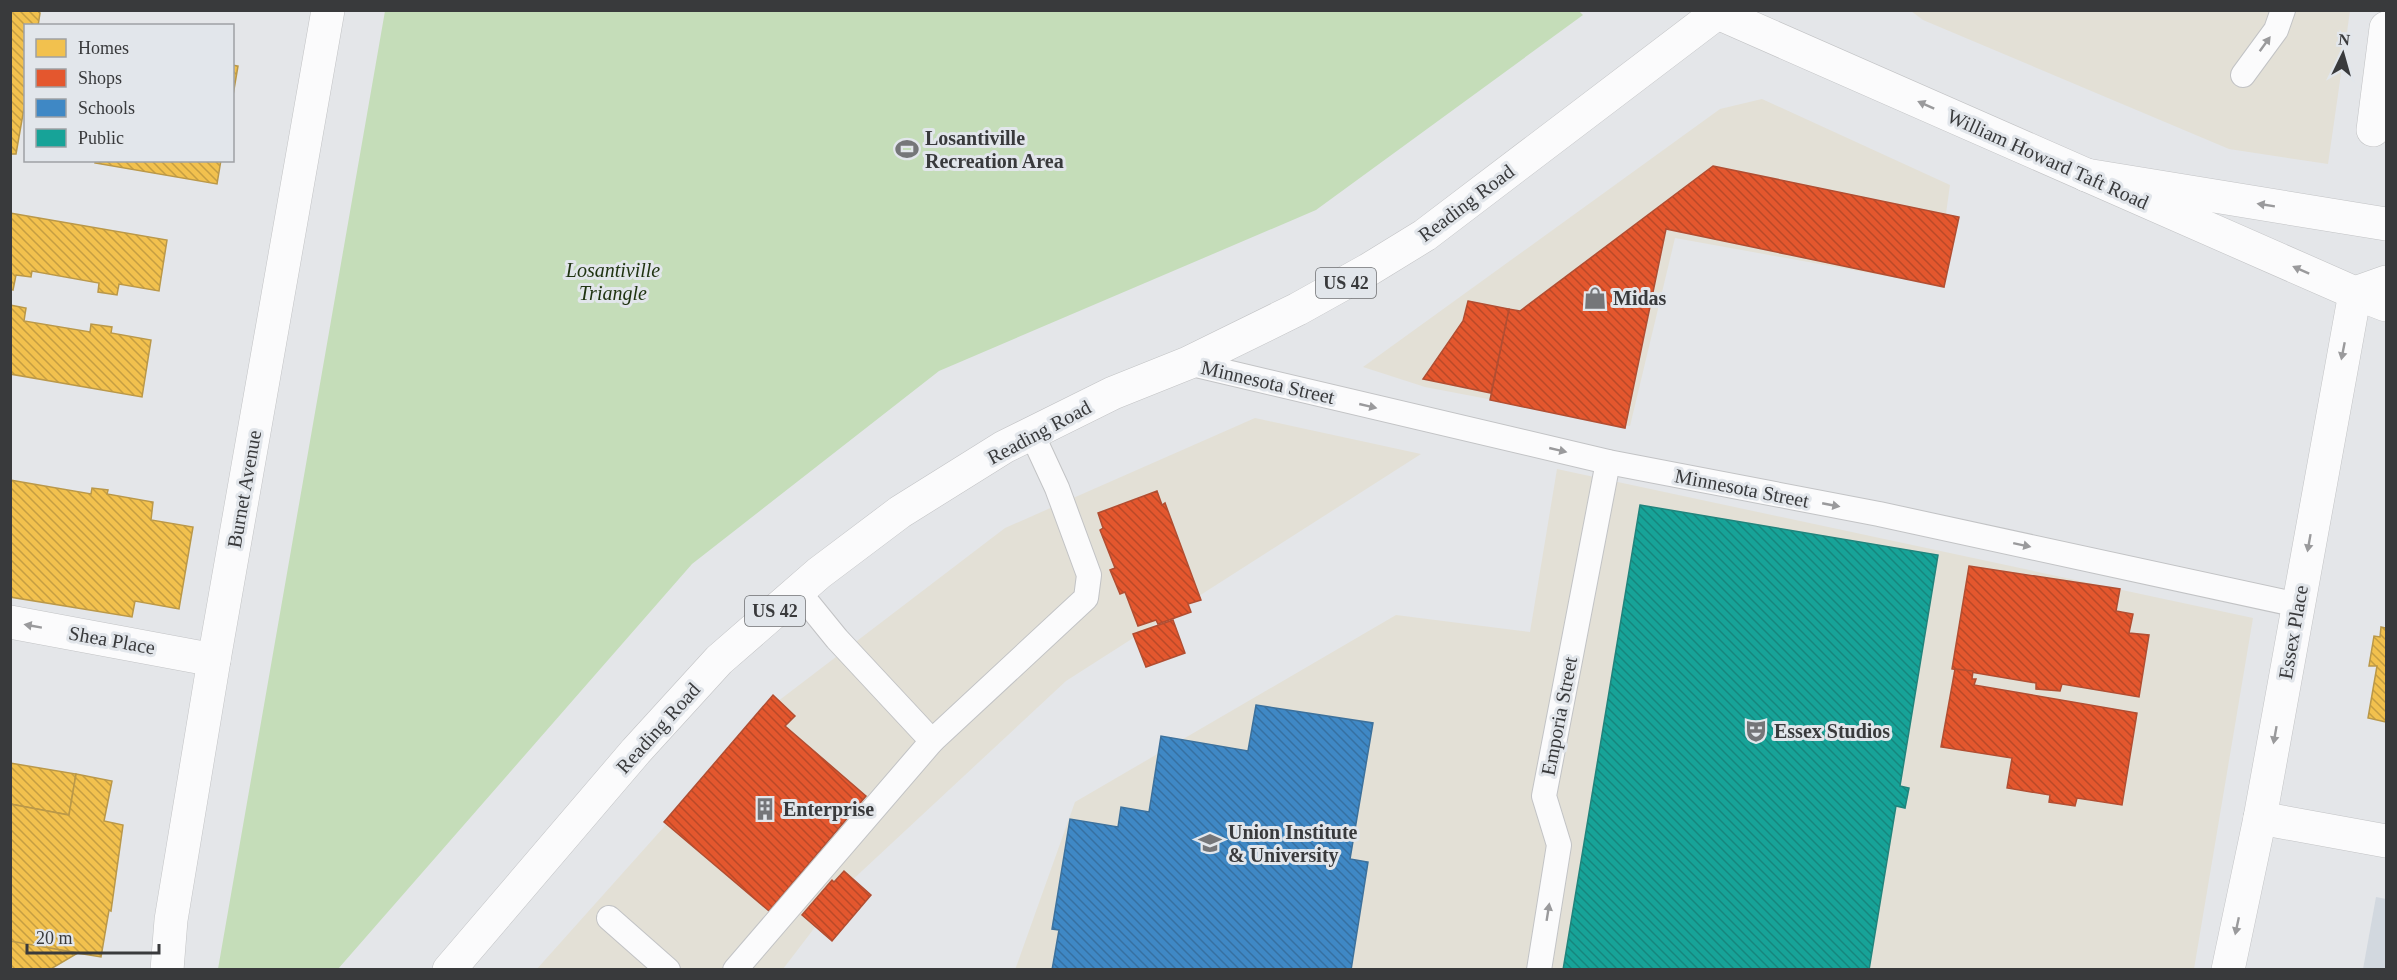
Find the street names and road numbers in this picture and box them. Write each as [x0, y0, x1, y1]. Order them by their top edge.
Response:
street label: William Howard Taft Road [1944, 105, 2152, 213]
street label: Reading Road [1414, 160, 1519, 247]
road number: US 42 [1316, 268, 1376, 298]
street label: Minnesota Street [1199, 356, 1337, 408]
street label: Reading Road [984, 396, 1095, 469]
street label: Burnet Avenue [223, 428, 265, 550]
street label: Minnesota Street [1673, 464, 1811, 512]
street label: Essex Place [2274, 583, 2312, 681]
road number: US 42 [745, 596, 805, 626]
street label: Shea Place [67, 622, 157, 658]
street label: Emporia Street [1537, 654, 1582, 777]
street label: Reading Road [612, 678, 705, 778]

